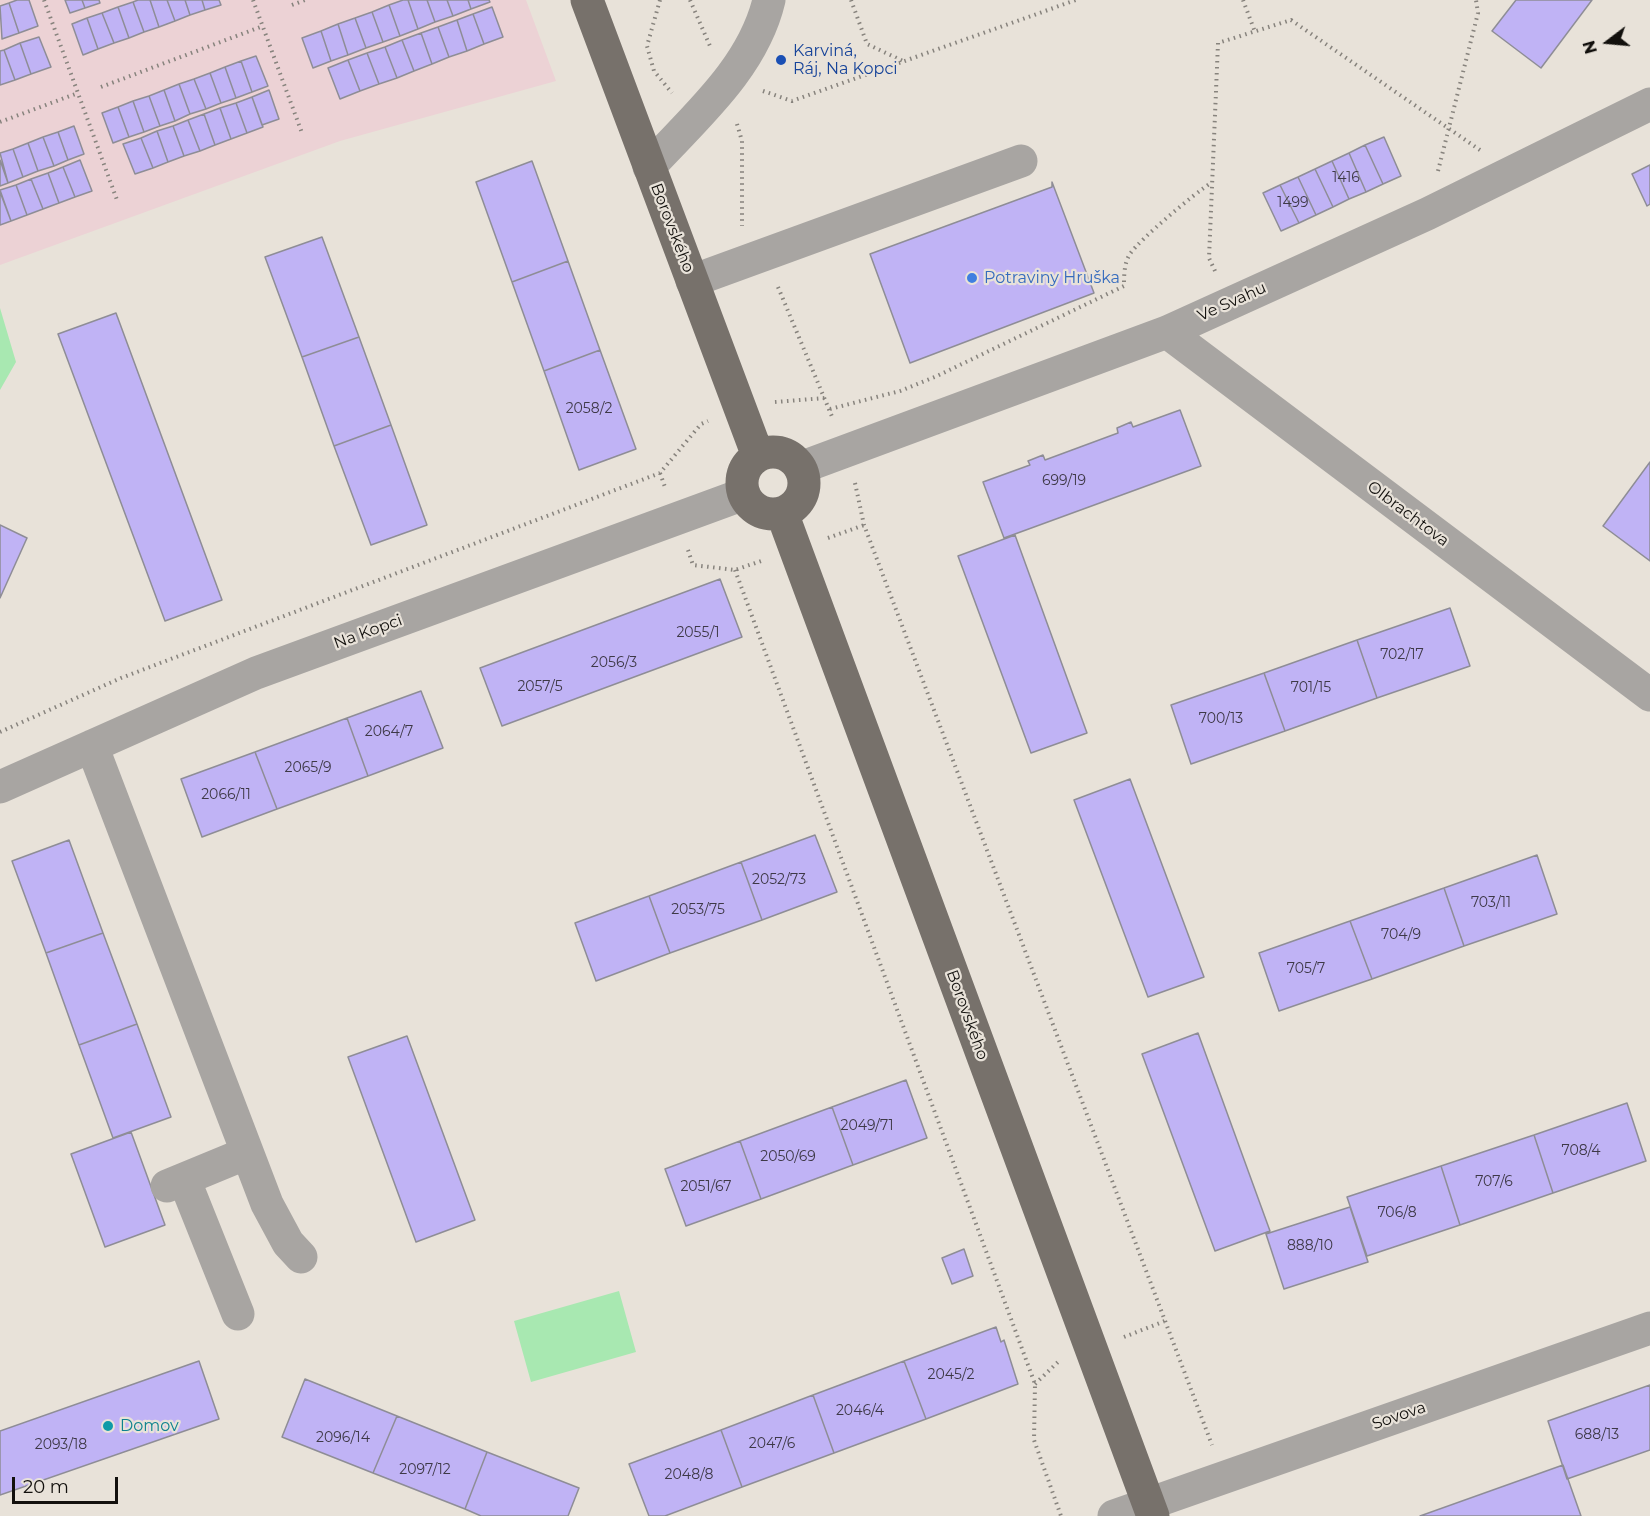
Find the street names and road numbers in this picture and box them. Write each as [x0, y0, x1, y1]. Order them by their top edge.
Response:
street label: Borovského [646, 181, 698, 275]
street label: Ve Svahu [1195, 278, 1269, 326]
street label: Olbrachtova [1363, 477, 1453, 551]
street label: Na Kopci [331, 611, 405, 653]
street label: Borovského [942, 967, 992, 1063]
street label: Sovova [1370, 1398, 1428, 1434]

